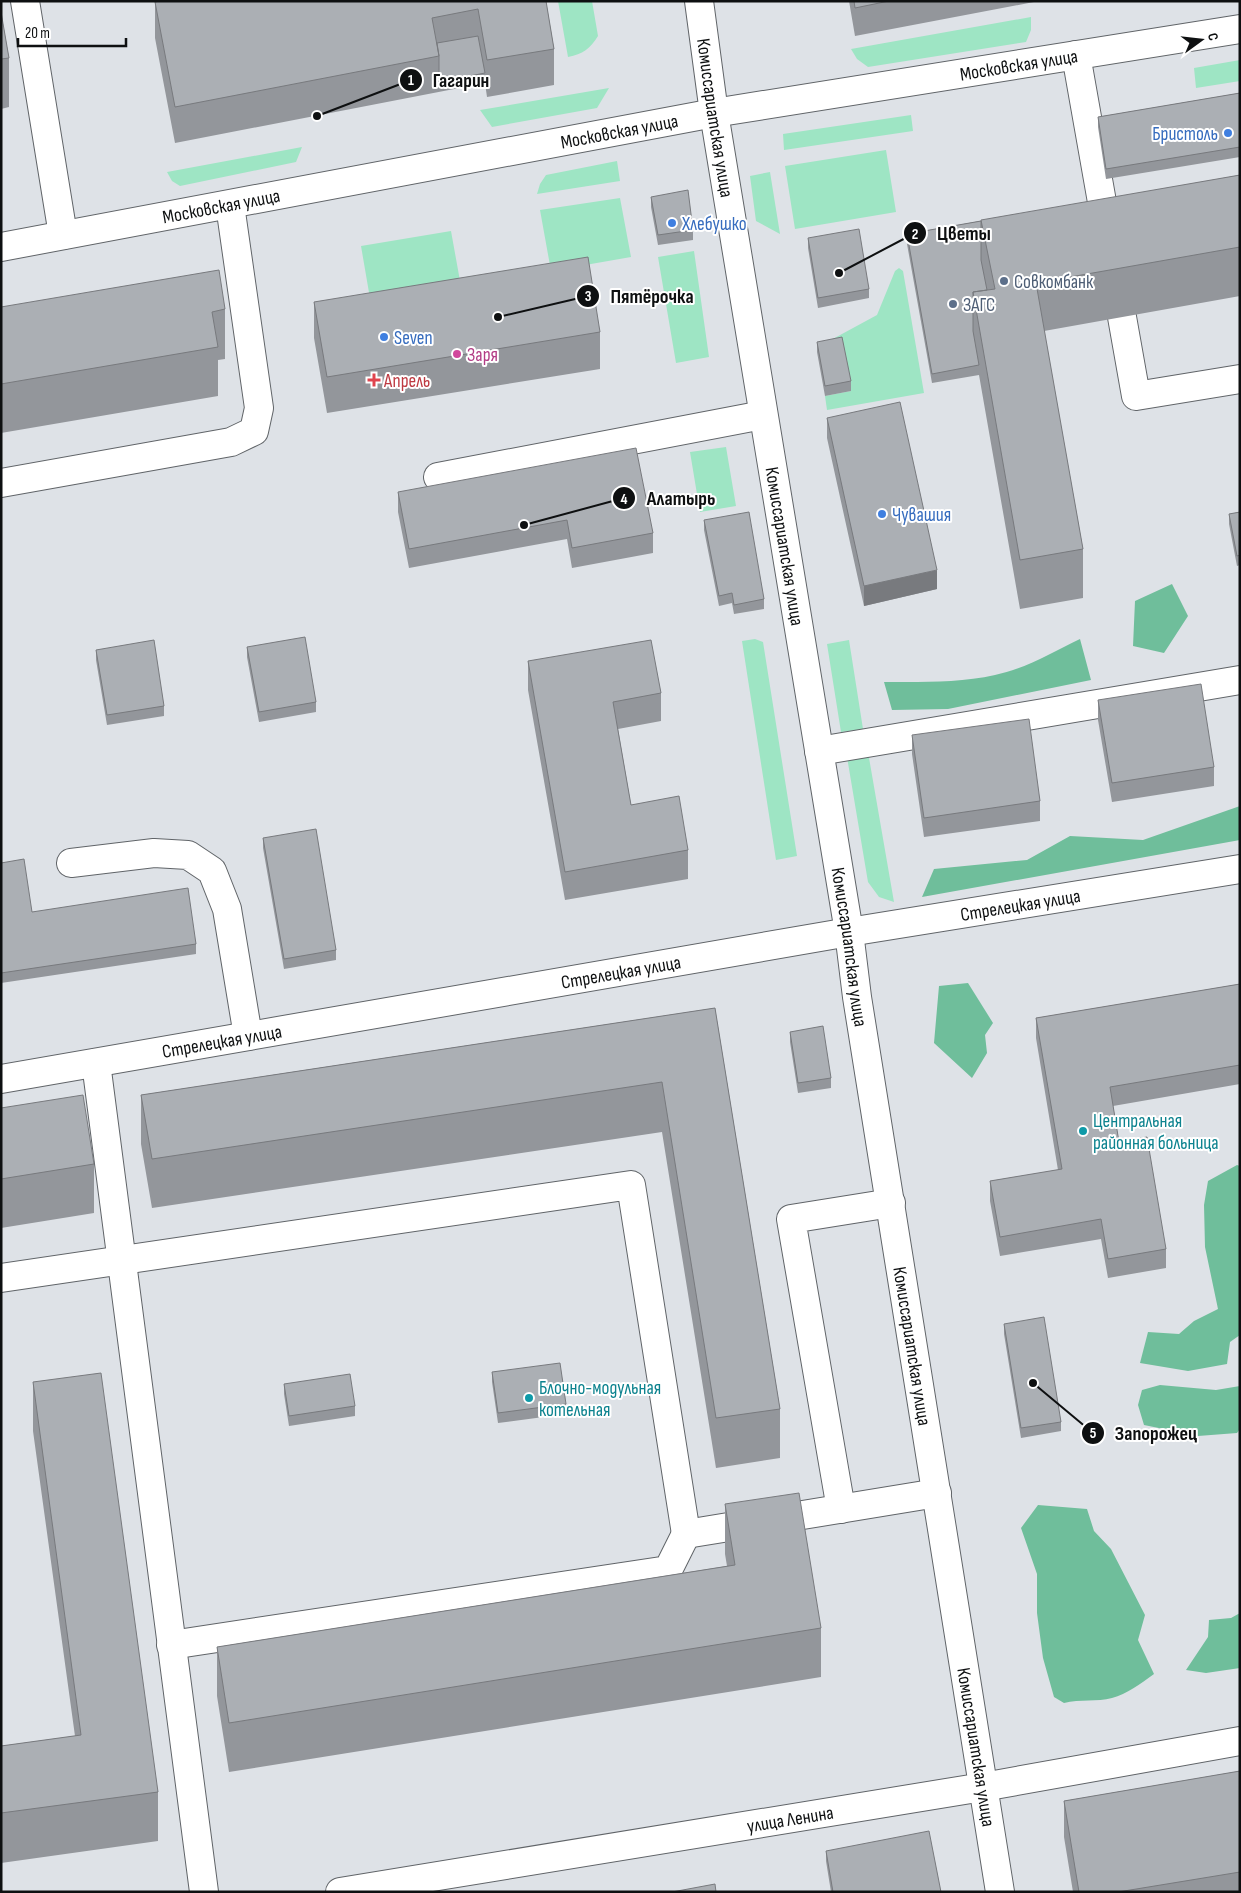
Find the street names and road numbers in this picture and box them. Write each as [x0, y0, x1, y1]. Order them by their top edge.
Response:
street label: Комиссариатская улица [691, 37, 738, 199]
street label: Московская улица [958, 45, 1080, 87]
street label: Московская улица [559, 110, 680, 155]
street label: Московская улица [161, 185, 282, 229]
street label: Комиссариатская улица [760, 465, 808, 628]
street label: Комиссариатская улица [826, 866, 872, 1028]
street label: Стрелецкая улица [959, 885, 1082, 927]
street label: Стрелецкая улица [559, 951, 683, 995]
street label: Стрелецкая улица [160, 1021, 284, 1064]
street label: Комиссариатская улица [887, 1265, 935, 1427]
street label: Комиссариатская улица [951, 1666, 999, 1828]
street label: улица Ленина [745, 1802, 835, 1838]

